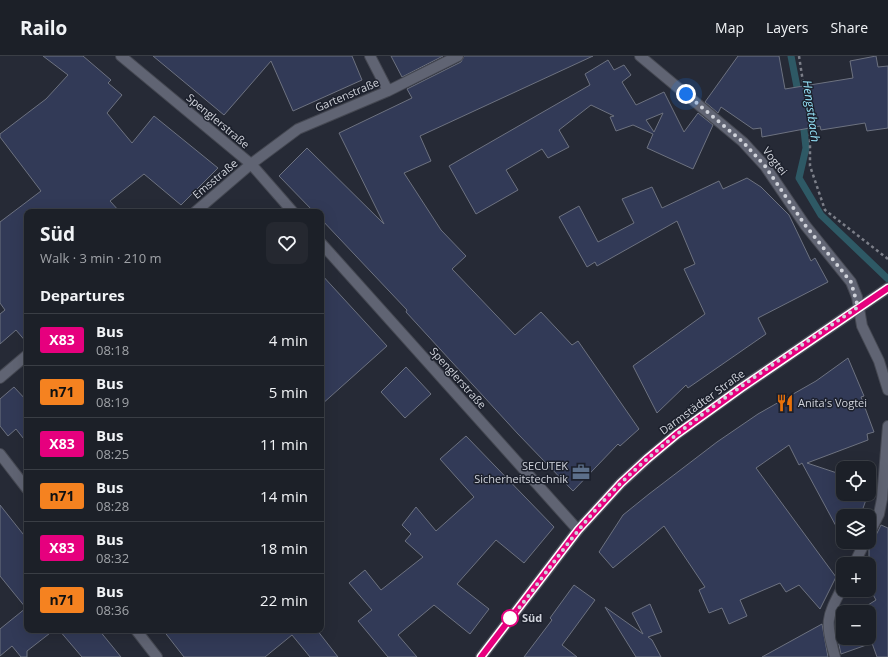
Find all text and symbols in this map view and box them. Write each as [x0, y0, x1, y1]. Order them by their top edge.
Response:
text: Railo [20, 15, 67, 41]
text: Map [715, 18, 744, 37]
text: Layers [766, 18, 808, 37]
text: Share [830, 18, 868, 37]
street label: Gartenstraße [312, 74, 381, 115]
water label: Hengstbach [799, 79, 824, 143]
your location [676, 84, 696, 104]
street label: Spenglerstraße [184, 90, 253, 151]
street label: Vogtei [760, 143, 791, 178]
street label: Emsstraße [189, 155, 240, 202]
text: Süd [40, 221, 75, 247]
button: heart [266, 222, 308, 264]
text: Walk · 3 min · 210 m [40, 249, 162, 267]
text: Departures [40, 285, 125, 305]
text: Bus [96, 321, 123, 341]
text: X83 [49, 330, 75, 349]
text: 4 min [269, 330, 308, 350]
text: 08:18 [96, 341, 129, 359]
street label: Spenglerstraße [427, 344, 490, 412]
street label: Darmstädter Straße [656, 366, 747, 438]
text: Bus [96, 373, 123, 393]
text: n71 [49, 382, 75, 401]
text: 5 min [269, 382, 308, 402]
text: 08:19 [96, 393, 129, 411]
restaurant icon: Anita's Vogtei [775, 393, 795, 413]
place label: Anita's Vogtei [798, 395, 867, 410]
text: Bus [96, 425, 123, 445]
text: X83 [49, 434, 75, 453]
text: 11 min [260, 434, 308, 454]
text: 08:25 [96, 445, 129, 463]
place label: SECUTEK Sicherheitstechnik [474, 458, 568, 486]
map controls [836, 461, 876, 645]
button: locate [836, 461, 876, 501]
office icon: SECUTEK Sicherheitstechnik [571, 462, 591, 482]
text: Bus [96, 477, 123, 497]
text: n71 [49, 486, 75, 505]
text: 14 min [260, 486, 308, 506]
text: 08:28 [96, 497, 129, 515]
button: layers [836, 509, 876, 549]
text: Bus [96, 529, 123, 549]
text: X83 [49, 538, 75, 557]
text: 18 min [260, 538, 308, 558]
text: 08:32 [96, 549, 129, 567]
button: + [836, 557, 876, 597]
text: Bus [96, 581, 123, 601]
text: n71 [49, 590, 75, 609]
text: 22 min [260, 590, 308, 610]
text: 08:36 [96, 601, 129, 619]
button: − [836, 605, 876, 645]
marker: Süd [501, 609, 519, 627]
place label: Süd [522, 610, 542, 625]

